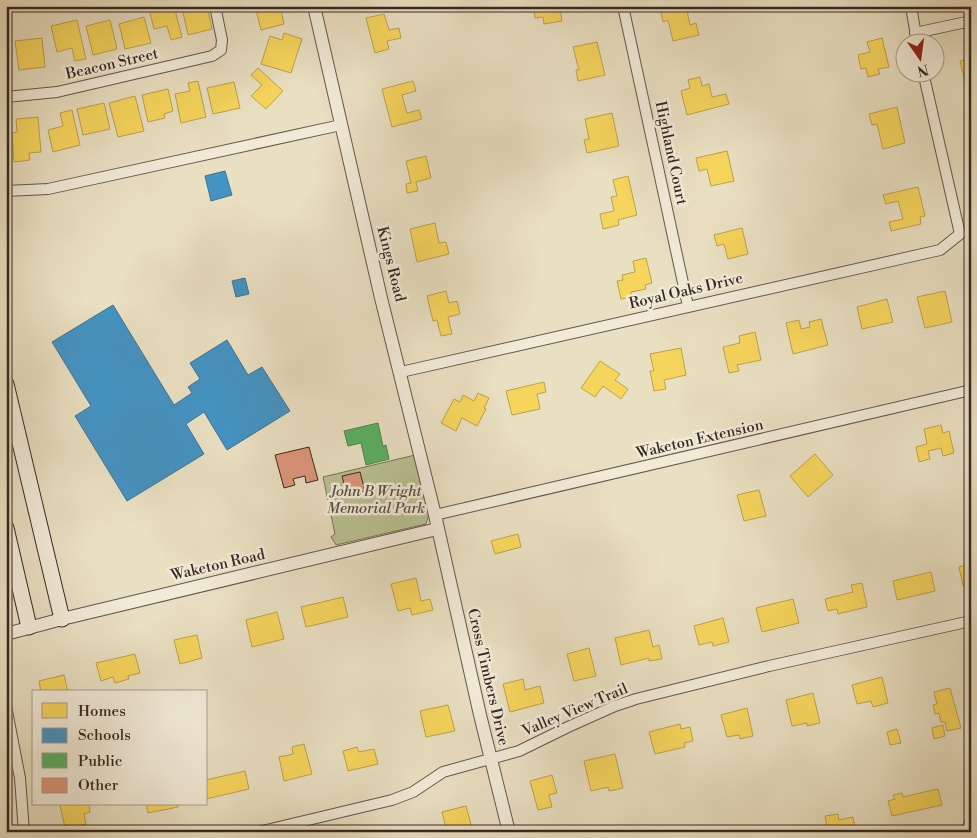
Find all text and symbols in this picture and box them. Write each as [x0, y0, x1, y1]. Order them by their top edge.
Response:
north arrow [894, 32, 944, 82]
street label: Beacon Street [63, 44, 161, 84]
text: N [915, 60, 930, 80]
street label: Highland Court [651, 99, 691, 207]
street label: Kings Road [372, 224, 410, 304]
street label: Royal Oaks Drive [627, 269, 745, 313]
street label: Waketon Extension [634, 415, 765, 463]
park label: John B Wright Memorial Park [327, 482, 425, 518]
street label: Waketon Road [168, 545, 267, 585]
street label: Cross Timbers Drive [463, 607, 513, 747]
street label: Valley View Trail [518, 679, 631, 741]
legend [32, 690, 208, 806]
text: Homes [78, 702, 126, 721]
text: Schools [78, 726, 131, 745]
text: Public [78, 752, 122, 771]
text: Other [78, 776, 119, 795]

